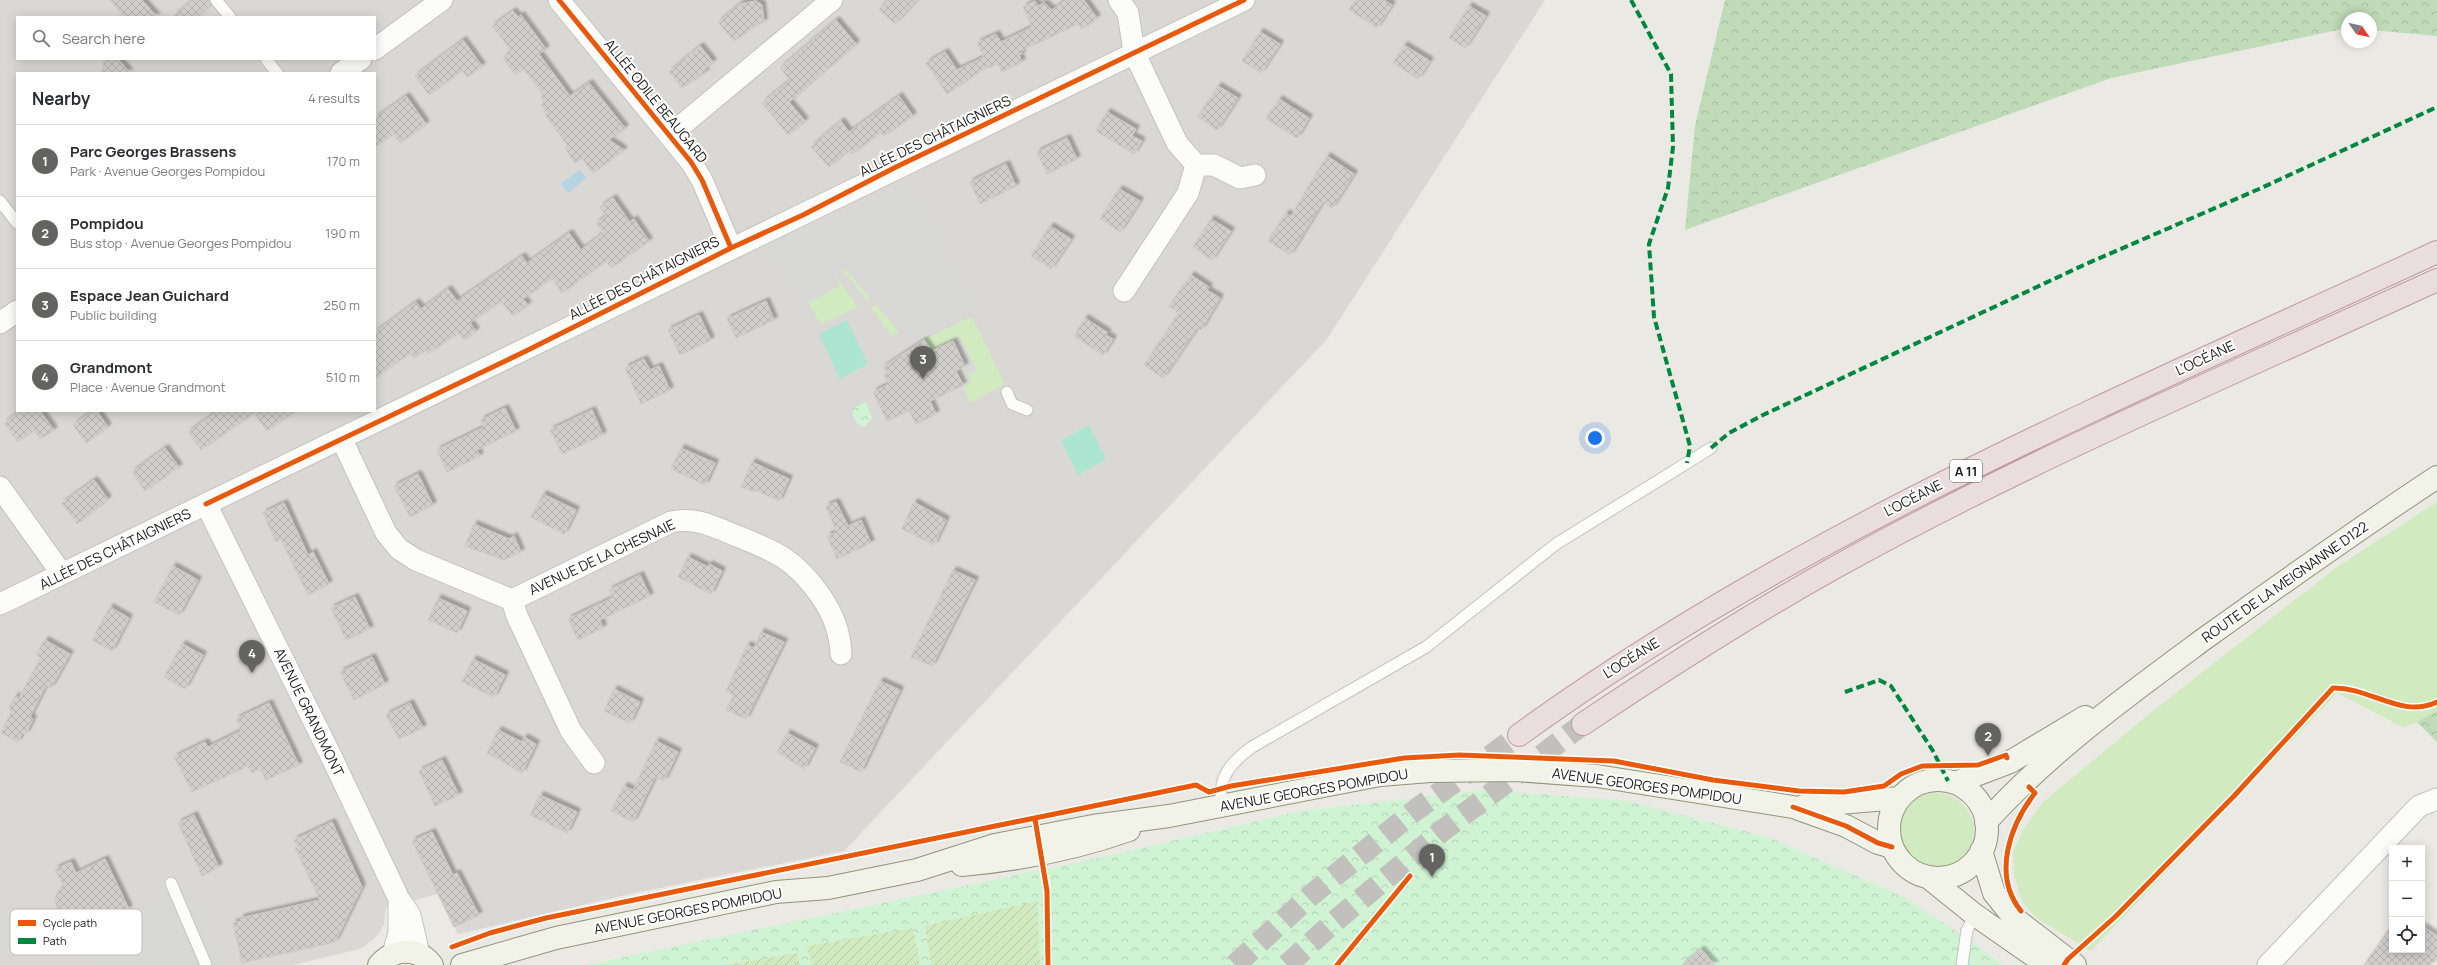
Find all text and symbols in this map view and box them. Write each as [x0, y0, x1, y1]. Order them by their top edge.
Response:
north arrow [2341, 12, 2377, 48]
search box [16, 16, 376, 60]
icon: search [30, 27, 52, 49]
text: Search here [62, 28, 145, 49]
street label: ALLÉE ODILE BEAUGARD [600, 35, 712, 167]
text: Nearby [32, 87, 90, 110]
text: 4 results [308, 89, 360, 107]
street label: ALLÉE DES CHÂTAIGNIERS [856, 90, 1014, 181]
text: Parc Georges Brassens [70, 141, 236, 162]
text: 1 [42, 152, 48, 170]
text: 170 m [327, 152, 360, 170]
text: Park · Avenue Georges Pompidou [70, 162, 265, 180]
text: Pompidou [70, 213, 144, 234]
text: 2 [41, 224, 49, 242]
text: 190 m [325, 224, 360, 242]
street label: ALLÉE DES CHÂTAIGNIERS [565, 231, 723, 324]
text: Bus stop · Avenue Georges Pompidou [70, 234, 292, 252]
text: Espace Jean Guichard [70, 285, 229, 306]
text: 3 [41, 296, 49, 314]
text: 250 m [324, 296, 360, 314]
text: Public building [70, 306, 157, 324]
street label: L’OCÉANE [2172, 336, 2237, 379]
pin: 3 [910, 346, 936, 379]
text: Grandmont [70, 357, 152, 378]
text: 4 [41, 368, 49, 386]
text: 510 m [326, 368, 360, 386]
text: Place · Avenue Grandmont [70, 378, 226, 396]
your location [1585, 428, 1605, 448]
road number: A 11 [1950, 460, 1982, 482]
street label: L’OCÉANE [1880, 475, 1945, 520]
street label: ALLÉE DES CHÂTAIGNIERS [36, 503, 194, 594]
street label: AVENUE DE LA CHESNAIE [526, 514, 678, 599]
street label: ROUTE DE LA MEIGNANNE D122 [2198, 517, 2372, 646]
street label: L’OCÉANE [1599, 633, 1663, 682]
pin: 4 [239, 640, 265, 673]
street label: AVENUE GRANDMONT [270, 644, 349, 780]
pin: 2 [1975, 723, 2001, 756]
street label: AVENUE GEORGES POMPIDOU [1551, 763, 1743, 808]
street label: AVENUE GEORGES POMPIDOU [1218, 764, 1410, 815]
pin: 1 [1419, 844, 1445, 877]
map controls [2389, 845, 2425, 953]
button: + [2389, 845, 2425, 881]
button: − [2389, 881, 2425, 917]
street label: AVENUE GEORGES POMPIDOU [592, 883, 784, 938]
legend [10, 909, 142, 955]
text: Cycle path [43, 915, 97, 930]
button: locate [2389, 917, 2425, 953]
text: Path [43, 933, 66, 948]

